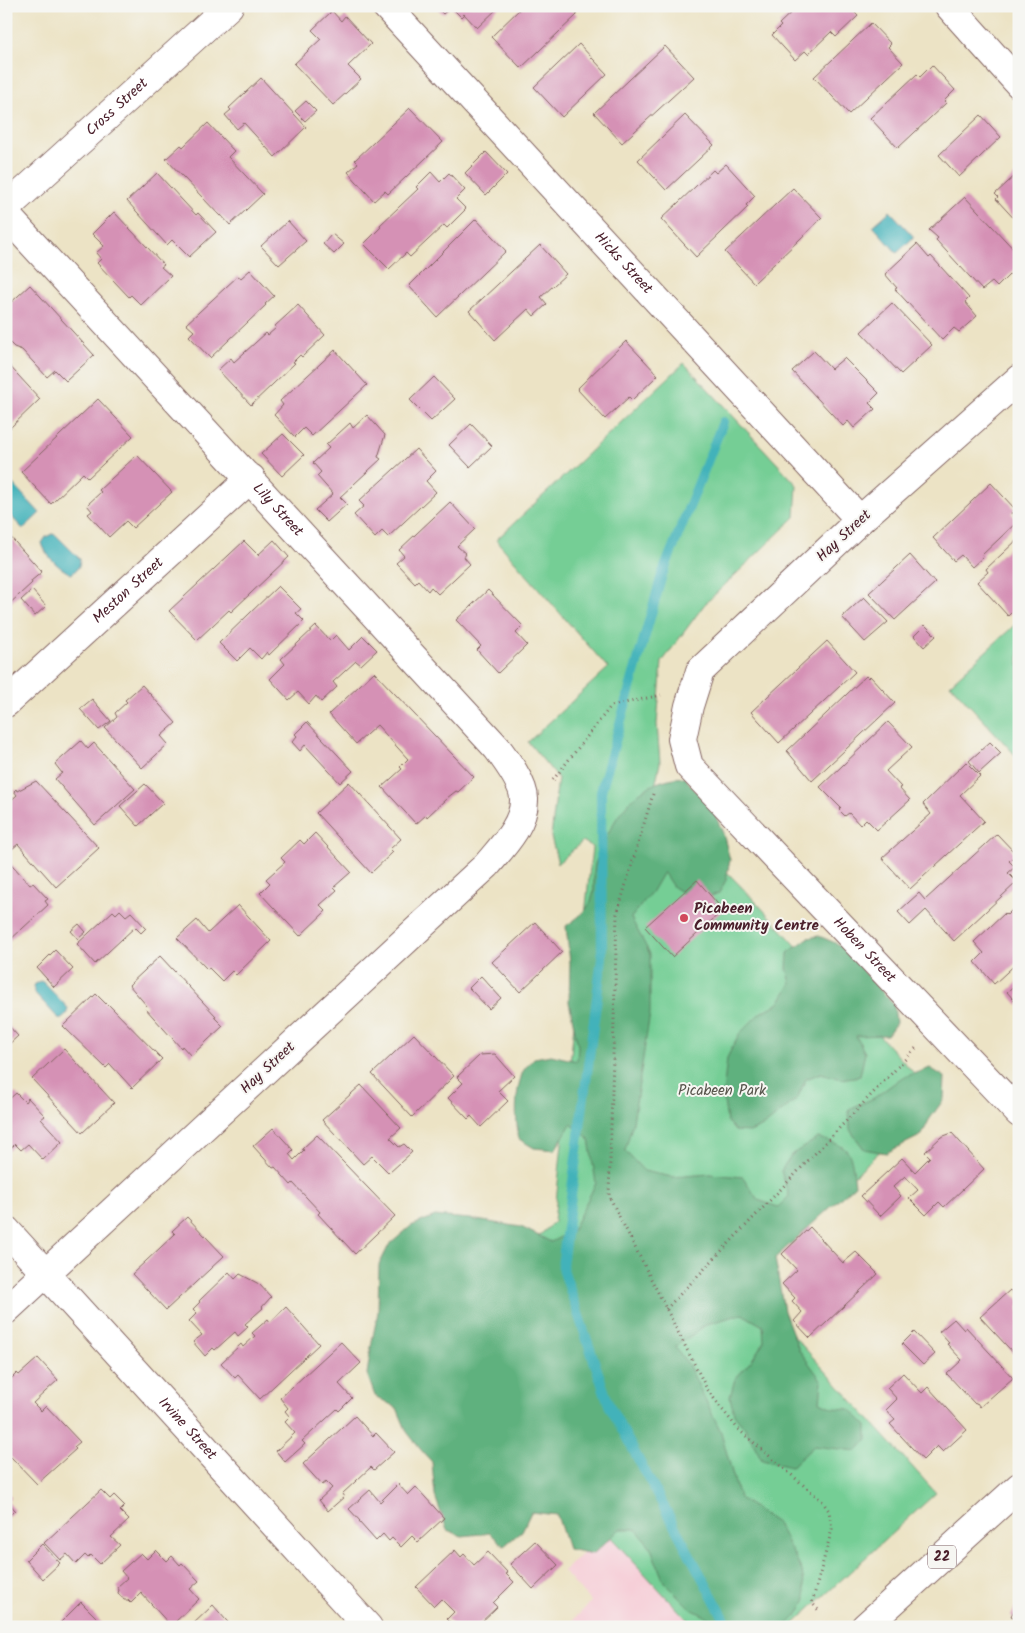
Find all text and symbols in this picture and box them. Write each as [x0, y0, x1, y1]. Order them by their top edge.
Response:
street label: Cross Street [80, 72, 154, 142]
street label: Hicks Street [588, 227, 659, 300]
street label: Lily Street [246, 477, 309, 543]
street label: Hay Street [811, 504, 877, 568]
street label: Meston Street [87, 551, 170, 630]
place label: Picabeen Community Centre [694, 897, 820, 938]
marker: Picabeen Community Centre [678, 912, 690, 924]
street label: Hoben Street [827, 912, 902, 989]
street label: Hay Street [235, 1036, 301, 1100]
park label: Picabeen Park [678, 1079, 767, 1103]
street label: Irvine Street [152, 1392, 223, 1466]
road number: 22 [928, 1545, 956, 1568]

